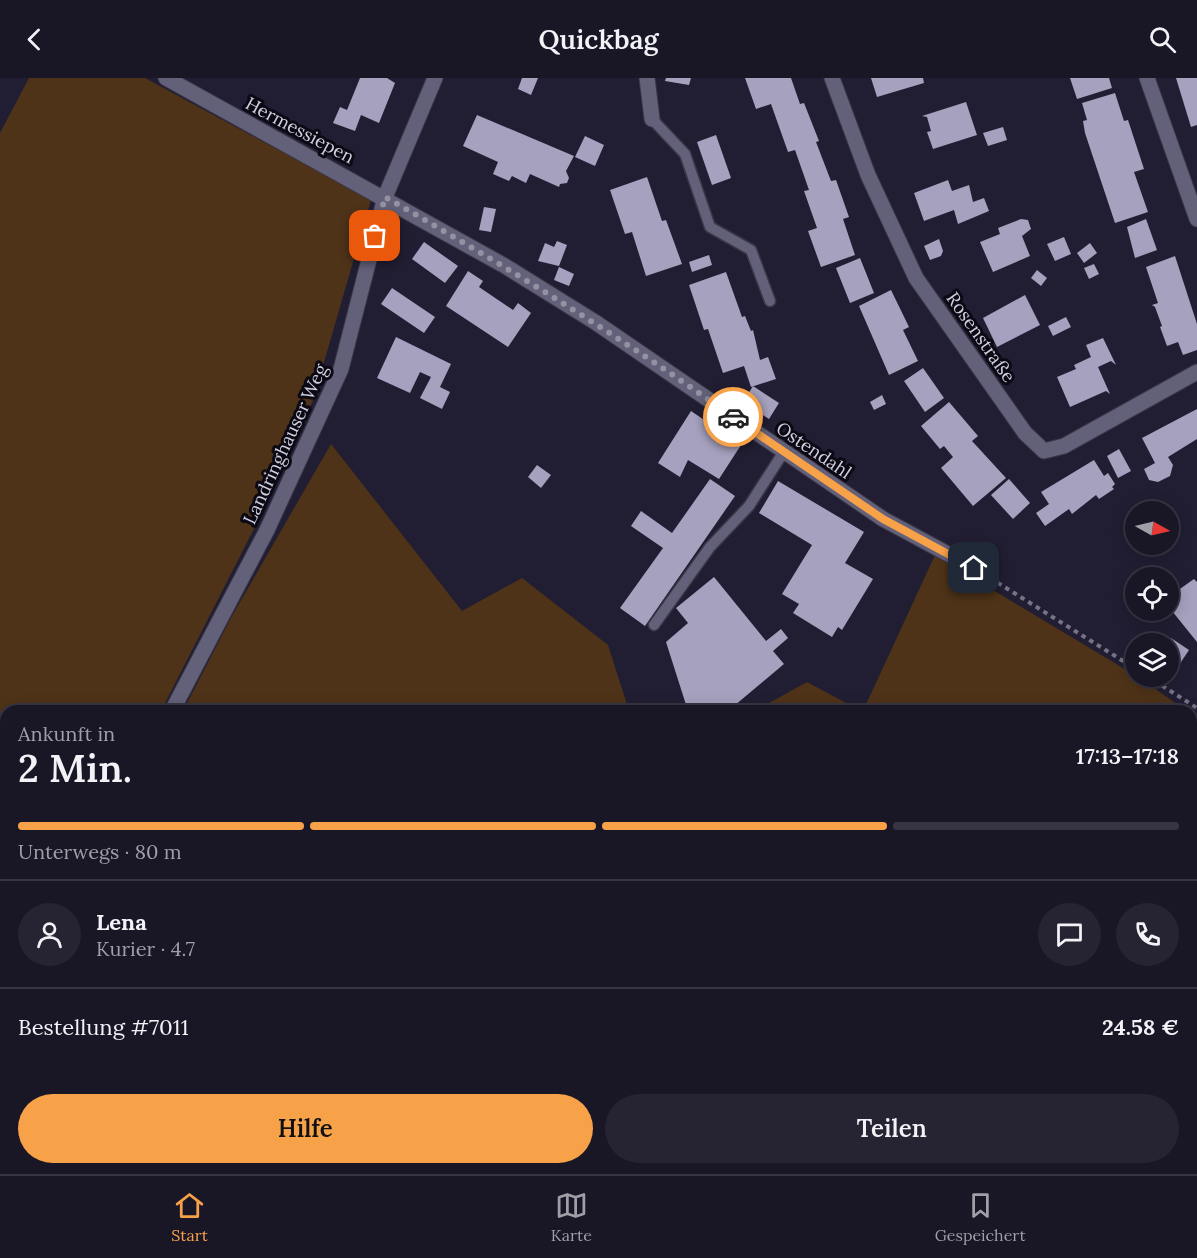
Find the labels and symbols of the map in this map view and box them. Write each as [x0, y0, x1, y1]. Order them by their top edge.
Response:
street label: Hermessiepen [242, 92, 358, 168]
pin [349, 210, 400, 261]
street label: Rosenstraße [941, 287, 1021, 387]
street label: Landringhauser Weg [238, 359, 333, 528]
courier [703, 387, 763, 447]
street label: Ostendahl [772, 416, 856, 484]
north arrow [1125, 501, 1179, 555]
pin [948, 542, 999, 593]

